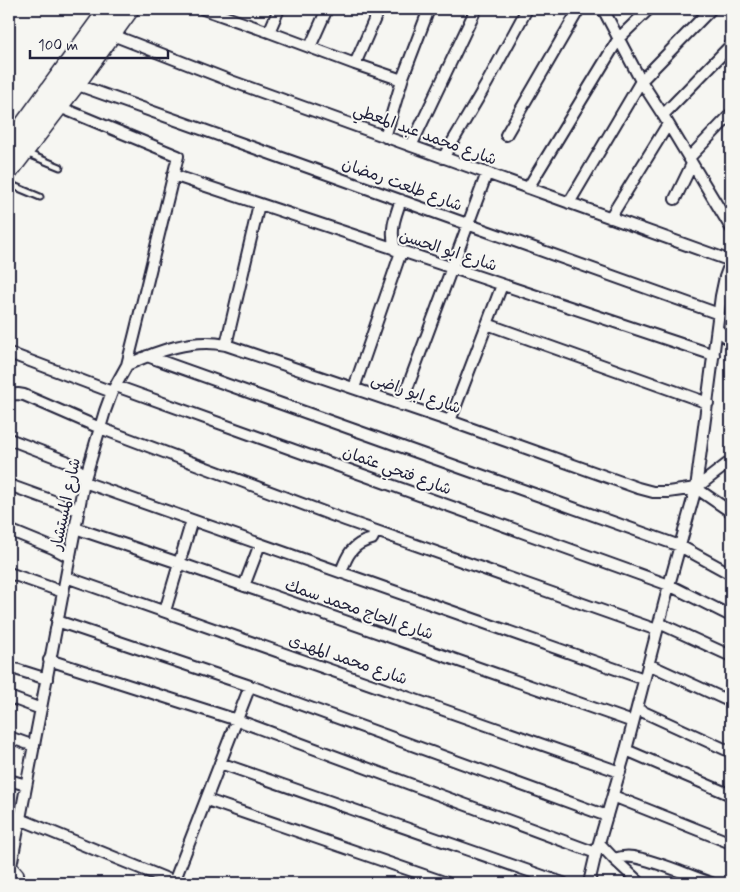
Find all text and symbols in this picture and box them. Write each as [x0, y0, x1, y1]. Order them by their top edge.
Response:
scale bar [30, 28, 168, 60]
text: 100 m [38, 36, 78, 56]
street label: شارع محمد عبد المعطي [349, 99, 500, 174]
street label: شارع طلعت رمضان [339, 153, 465, 217]
street label: شارع ابو الحسن [396, 225, 500, 277]
street label: شارع ابو راضى [368, 369, 464, 419]
street label: شارع فتحي عثمان [339, 442, 454, 503]
street label: شارع المستشار [46, 456, 86, 554]
street label: شارع الحاج محمد سمك [282, 575, 436, 645]
street label: شارع محمد المهدى [286, 630, 410, 690]

